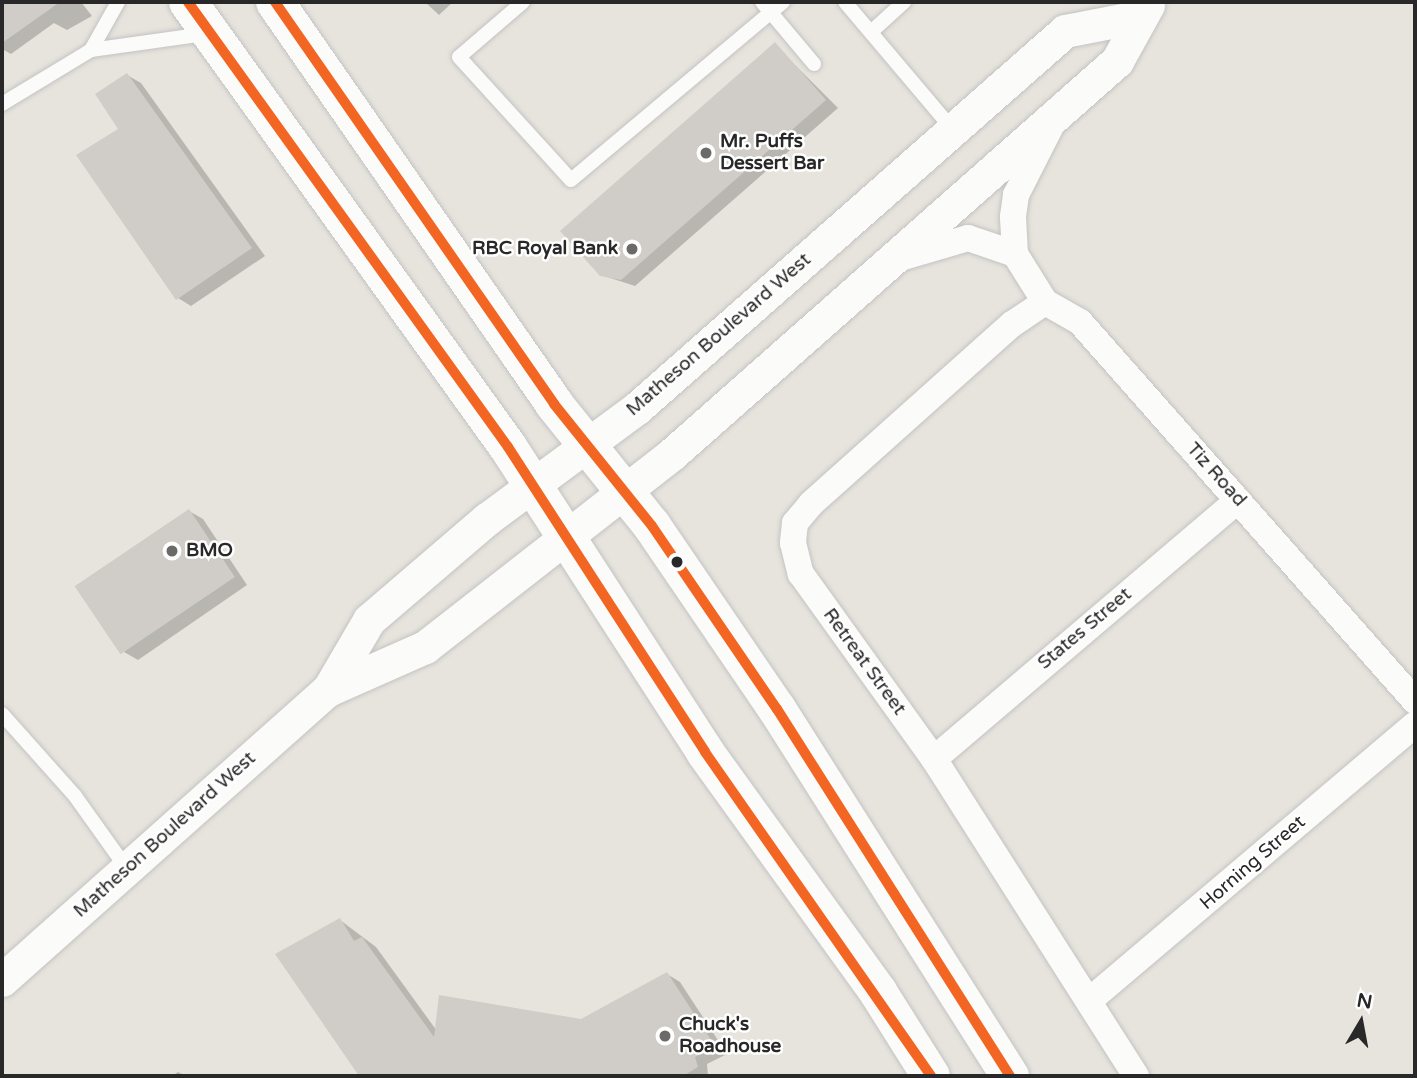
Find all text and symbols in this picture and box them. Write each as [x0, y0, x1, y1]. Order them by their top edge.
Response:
place label: Mr. Puffs Dessert Bar [720, 131, 824, 175]
marker: Mr. Puffs Dessert Bar [698, 145, 714, 161]
place label: RBC Royal Bank [472, 238, 618, 260]
marker: RBC Royal Bank [624, 241, 640, 257]
street label: Matheson Boulevard West [622, 249, 816, 421]
street label: Tiz Road [1181, 438, 1251, 512]
place label: BMO [186, 540, 233, 562]
marker: BMO [164, 543, 180, 559]
unlabelled marker [670, 555, 684, 569]
street label: States Street [1034, 583, 1136, 675]
street label: Retreat Street [818, 604, 910, 720]
street label: Matheson Boulevard West [69, 747, 261, 923]
street label: Horning Street [1196, 811, 1310, 915]
north arrow [1326, 987, 1396, 1057]
text: N [1355, 989, 1374, 1013]
place label: Chuck's Roadhouse [679, 1014, 781, 1058]
marker: Chuck's Roadhouse [657, 1028, 673, 1044]

